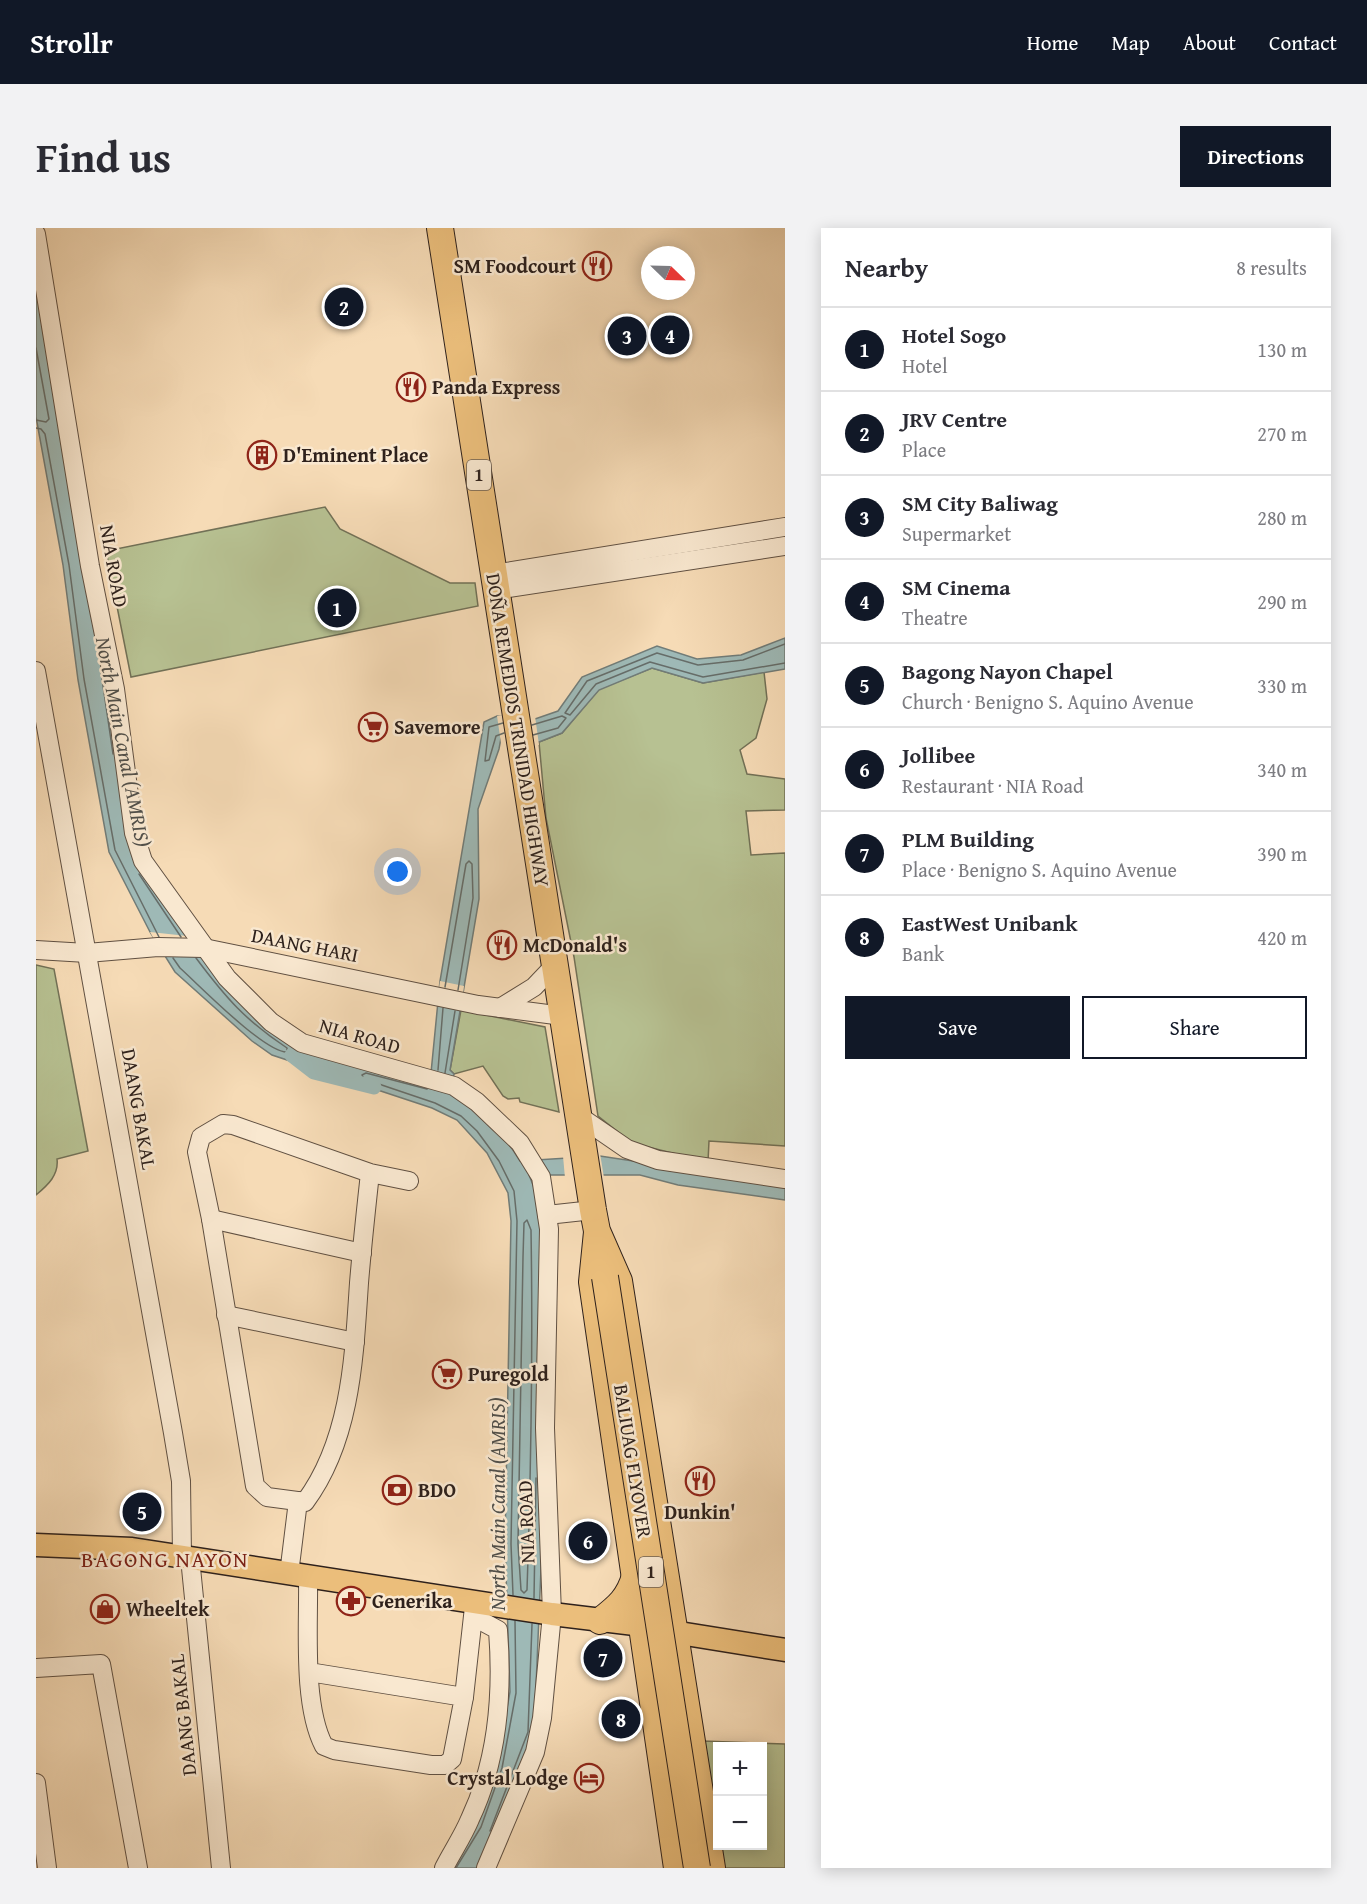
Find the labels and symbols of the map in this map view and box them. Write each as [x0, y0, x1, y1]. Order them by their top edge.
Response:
north arrow [641, 246, 695, 300]
restaurant icon: SM Foodcourt [581, 250, 613, 282]
place label: SM Foodcourt [453, 251, 576, 280]
pin: 2 [324, 284, 364, 329]
pin: 4 [650, 312, 690, 358]
pin: 3 [608, 314, 646, 358]
restaurant icon: Panda Express [395, 371, 427, 403]
place label: Panda Express [432, 372, 560, 401]
building icon: D'Eminent Place [246, 439, 278, 471]
place label: D'Eminent Place [283, 440, 428, 469]
road number: 1 [467, 460, 491, 490]
street label: NIA ROAD [93, 522, 136, 609]
street label: DOÑA REMEDIOS TRINIDAD HIGHWAY [479, 571, 558, 889]
pin: 1 [318, 586, 356, 631]
water label: North Main Canal (AMRIS) [88, 633, 159, 850]
supermarket icon: Savemore [357, 711, 389, 743]
place label: Savemore [394, 712, 481, 741]
your location [383, 857, 412, 886]
street label: DAANG HARI [249, 920, 361, 969]
restaurant icon: McDonald's [486, 929, 518, 961]
place label: McDonald's [523, 930, 627, 959]
street label: NIA ROAD [316, 1010, 404, 1061]
street label: DAANG BAKAL [115, 1046, 164, 1172]
supermarket icon: Puregold [431, 1358, 463, 1390]
place label: Puregold [468, 1359, 549, 1388]
street label: BALIUAG FLYOVER [607, 1382, 660, 1540]
water label: North Main Canal (AMRIS) [482, 1397, 513, 1612]
restaurant icon: Dunkin' [684, 1465, 716, 1497]
bank icon: BDO [381, 1474, 413, 1506]
place label: BDO [418, 1475, 456, 1504]
street label: NIA ROAD [510, 1480, 541, 1564]
pin: 5 [122, 1490, 162, 1534]
place label: Dunkin' [664, 1497, 736, 1526]
pin: 6 [568, 1518, 608, 1564]
district label: BAGONG NAYON [81, 1543, 249, 1575]
road number: 1 [639, 1557, 663, 1587]
pharmacy icon: Generika [335, 1585, 367, 1617]
place label: Generika [372, 1586, 453, 1615]
shop icon: Wheeltek [89, 1593, 121, 1625]
place label: Wheeltek [126, 1594, 210, 1623]
pin: 7 [584, 1636, 622, 1680]
street label: DAANG BAKAL [162, 1652, 203, 1777]
pin: 8 [602, 1696, 640, 1742]
hotel icon: Crystal Lodge [573, 1762, 605, 1794]
place label: Crystal Lodge [447, 1763, 568, 1792]

